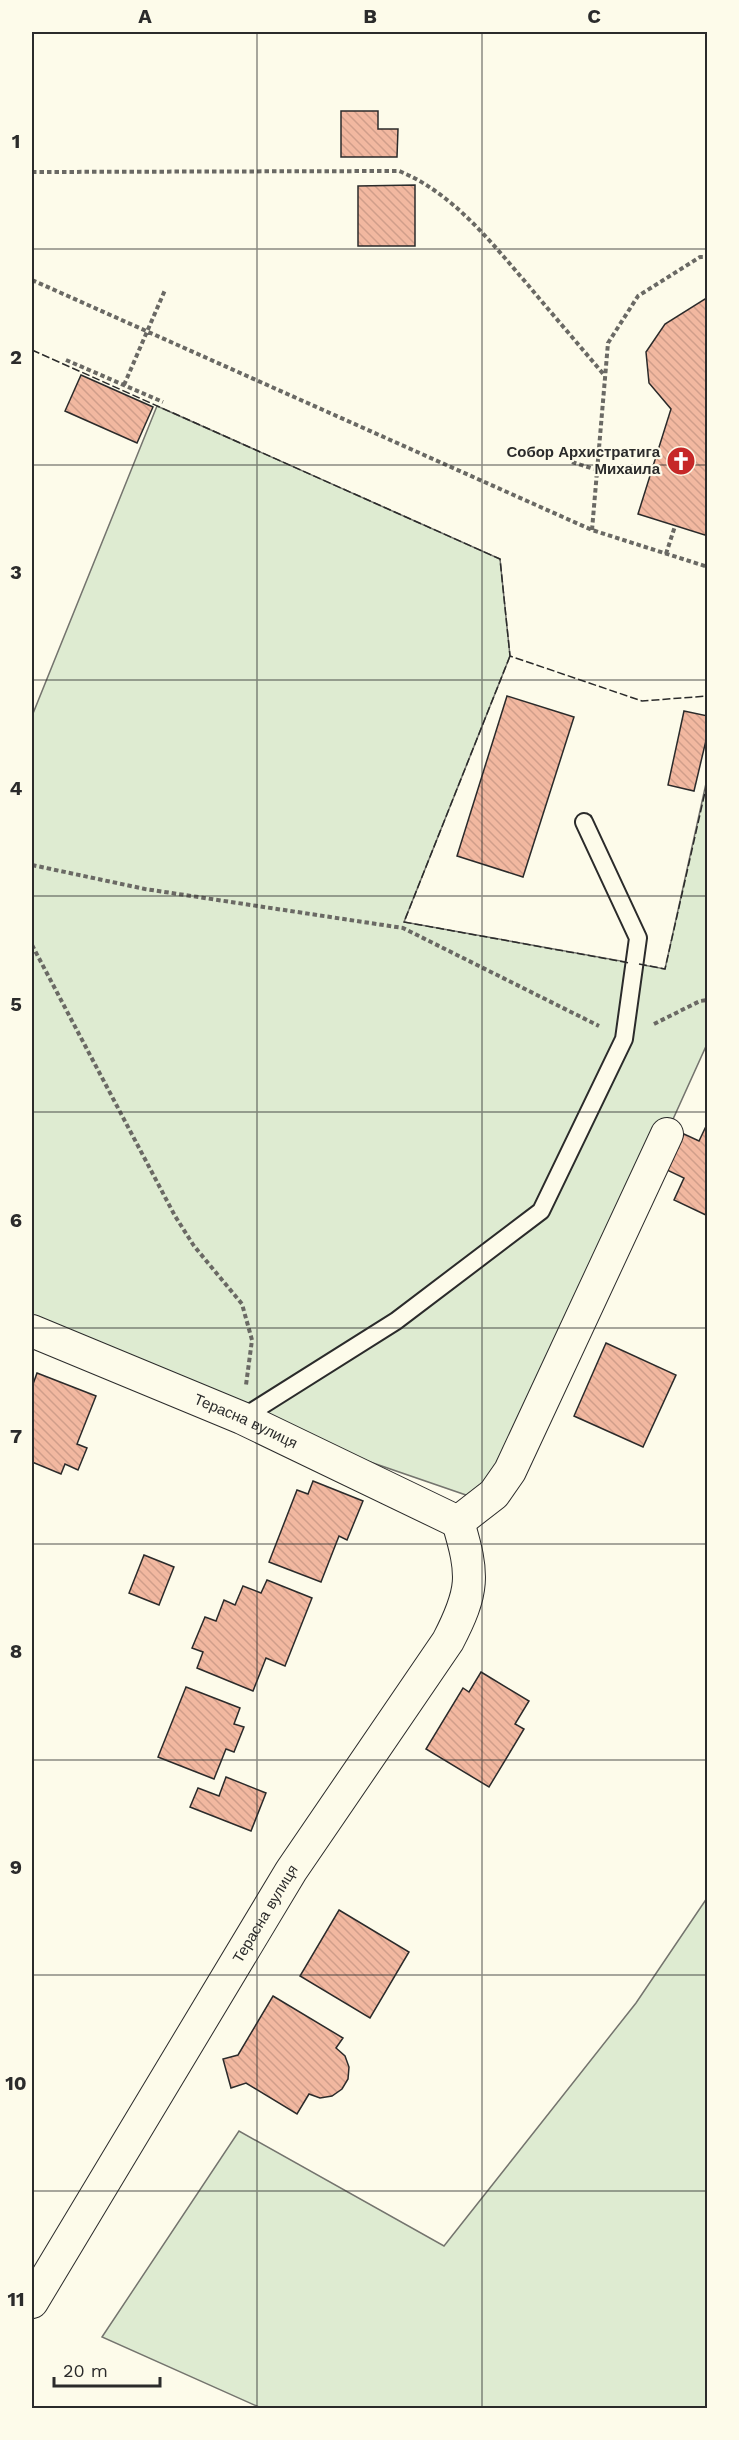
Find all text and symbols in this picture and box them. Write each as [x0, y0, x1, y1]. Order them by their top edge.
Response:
text: A [138, 4, 152, 28]
text: B [363, 4, 377, 28]
text: C [587, 4, 601, 28]
text: 1 [12, 129, 20, 153]
text: 2 [10, 345, 22, 369]
place label: Собор Архистратига Михаила [506, 443, 661, 478]
church icon: Собор Архистратига Михаила [665, 445, 697, 477]
text: 3 [10, 560, 22, 584]
text: 4 [10, 776, 23, 800]
text: 5 [10, 992, 22, 1016]
text: 6 [10, 1208, 22, 1232]
street label: Терасна вулиця [191, 1390, 300, 1452]
text: 7 [10, 1424, 22, 1448]
text: 8 [10, 1639, 22, 1663]
text: 9 [10, 1855, 22, 1879]
street label: Терасна вулиця [229, 1861, 302, 1966]
text: 10 [5, 2071, 27, 2095]
text: 11 [7, 2287, 25, 2311]
scale bar [54, 2350, 160, 2388]
text: 20 m [63, 2360, 108, 2381]

